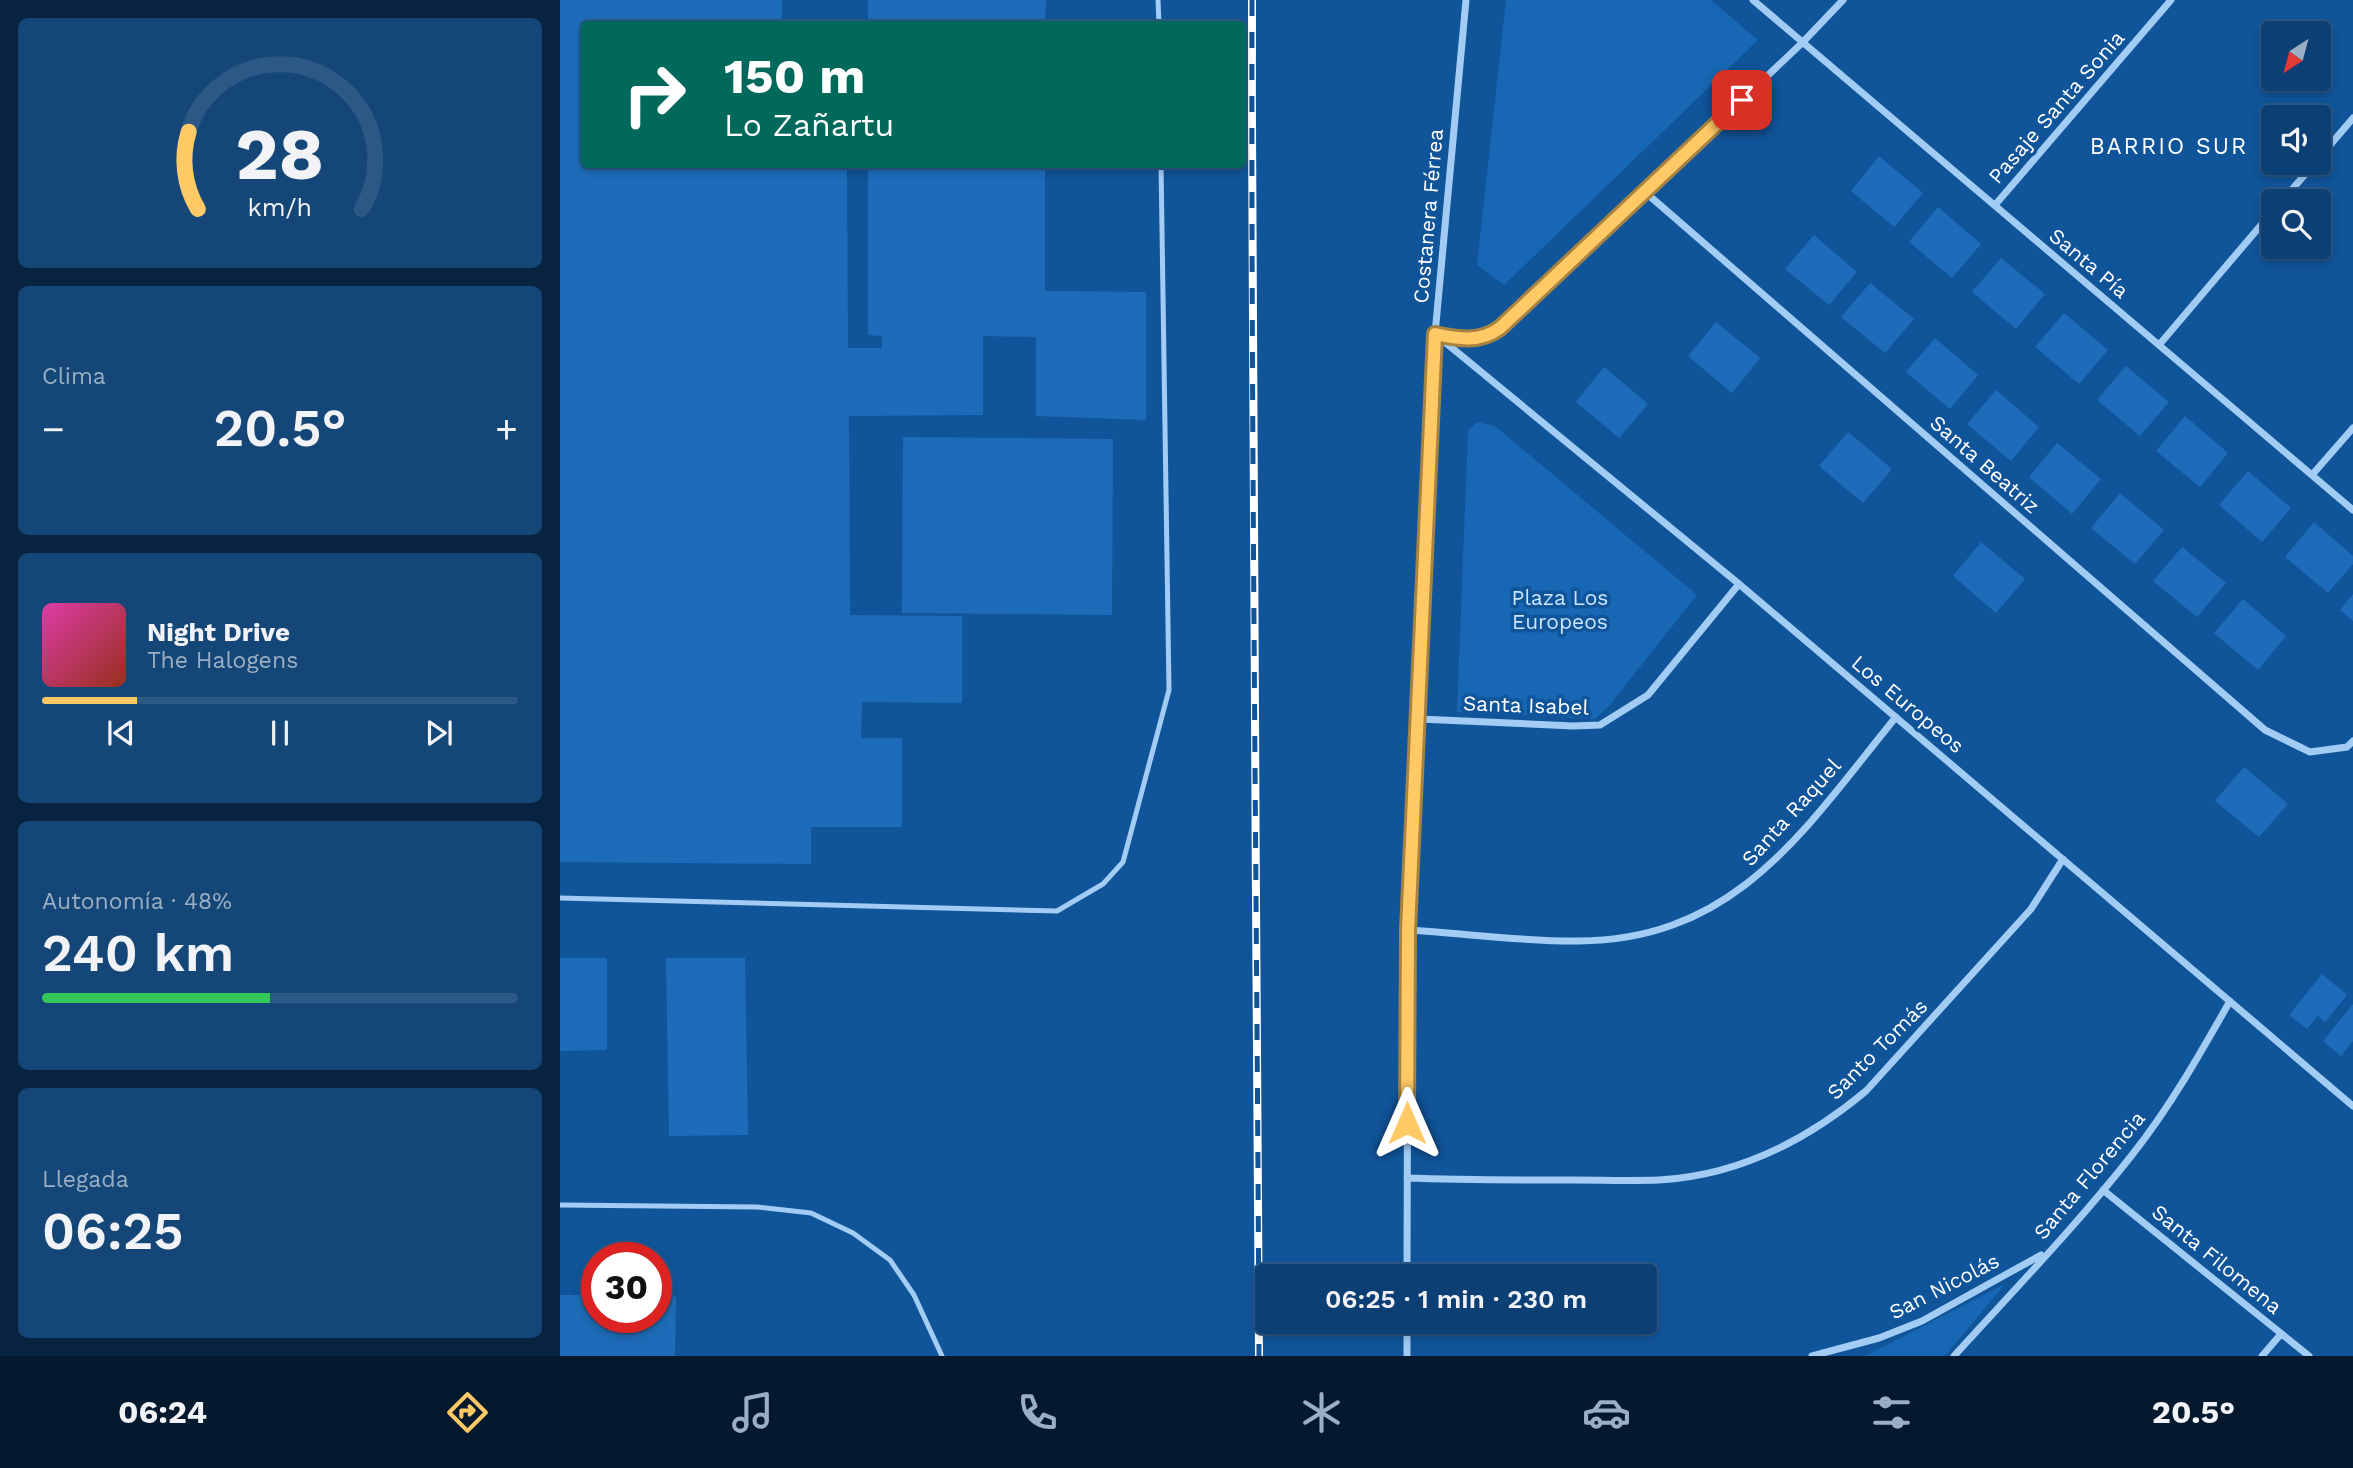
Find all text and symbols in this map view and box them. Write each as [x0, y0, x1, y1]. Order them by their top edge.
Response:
north arrow [2261, 21, 2331, 91]
map controls [2261, 21, 2331, 259]
street label: Pasaje Santa Sonia [1983, 25, 2129, 189]
text: 150 m [724, 47, 865, 105]
icon: right [609, 49, 700, 140]
pin [1712, 70, 1772, 130]
icon: arrive [1723, 81, 1761, 119]
button: sound [2261, 105, 2331, 175]
text: Lo Zañartu [724, 106, 894, 144]
text: 28 [235, 111, 325, 197]
street label: Costanera Férrea [1408, 127, 1448, 304]
district label: BARRIO SUR [2090, 133, 2248, 160]
button: search [2261, 189, 2331, 259]
text: km/h [248, 193, 312, 222]
street label: Santa Pía [2044, 223, 2134, 303]
text: Clima [42, 363, 106, 390]
text: 20.5° [214, 398, 346, 459]
text: − [42, 407, 65, 451]
text: + [495, 407, 518, 451]
street label: Santa Beatriz [1925, 410, 2045, 518]
park label: Plaza Los Europeos [1512, 585, 1608, 634]
text: Night Drive [147, 617, 290, 647]
text: The Halogens [147, 647, 298, 674]
street label: Los Europeos [1847, 650, 1969, 758]
street label: Santa Isabel [1463, 690, 1590, 720]
icon: previous [102, 714, 140, 752]
icon: pause [261, 714, 299, 752]
icon: next [420, 714, 458, 752]
street label: Santa Raquel [1736, 753, 1846, 871]
text: Autonomía · 48% [42, 888, 232, 915]
text: 240 km [42, 923, 234, 984]
street label: Santo Tomás [1822, 994, 1932, 1104]
position arrow [1370, 1086, 1444, 1160]
street label: Santa Florencia [2028, 1106, 2150, 1244]
text: Llegada [42, 1166, 129, 1193]
street label: Santa Filomena [2147, 1199, 2287, 1319]
text: 06:25 [42, 1201, 184, 1262]
speed limit sign: 30 [581, 1242, 672, 1333]
street label: San Nicolás [1885, 1248, 2003, 1324]
text: 06:25 · 1 min · 230 m [1325, 1284, 1587, 1314]
icon: directions [443, 1388, 492, 1437]
icon: music [728, 1388, 777, 1437]
icon: phone [1013, 1388, 1062, 1437]
icon: climate [1297, 1388, 1346, 1437]
icon: car [1582, 1388, 1631, 1437]
icon: filters [1867, 1388, 1916, 1437]
text: 06:24 [118, 1393, 207, 1431]
text: 20.5° [2152, 1393, 2235, 1431]

